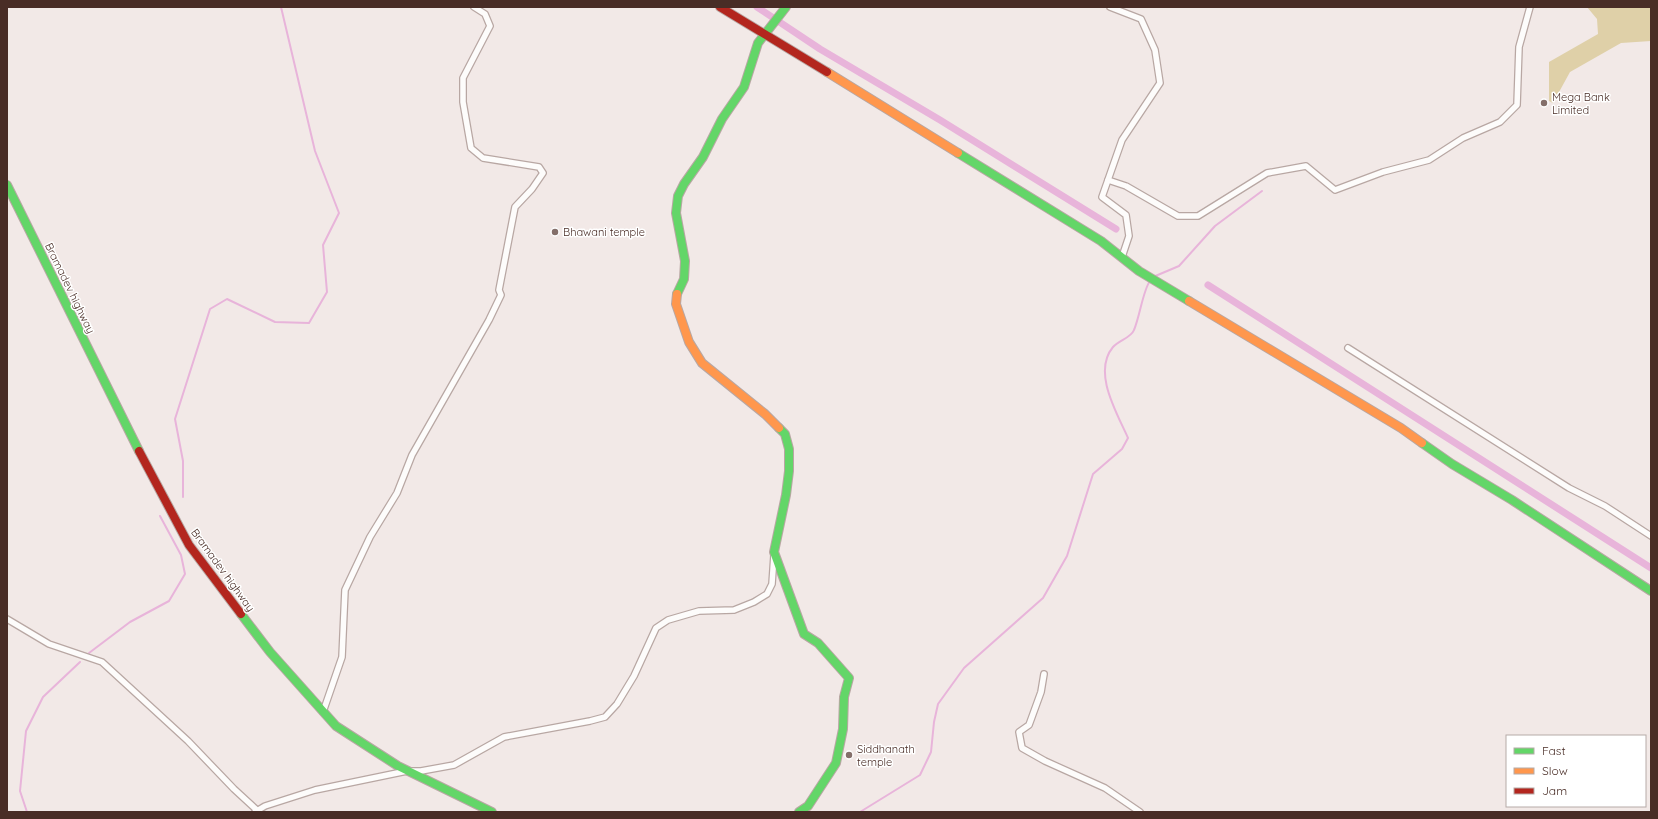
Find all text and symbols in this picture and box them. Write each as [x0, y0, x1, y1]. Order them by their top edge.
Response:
place label: Mega Bank Limited [1552, 90, 1610, 117]
marker: Mega Bank Limited [1539, 98, 1549, 108]
place label: Bhawani temple [563, 225, 645, 239]
marker: Bhawani temple [550, 227, 560, 237]
street label: Bramadev highway [42, 240, 98, 336]
street label: Bramadev highway [188, 526, 258, 614]
legend [1506, 735, 1646, 807]
place label: Siddhanath temple [857, 742, 915, 769]
text: Fast [1542, 743, 1566, 758]
marker: Siddhanath temple [844, 750, 854, 760]
text: Slow [1542, 763, 1568, 778]
text: Jam [1542, 783, 1567, 798]

